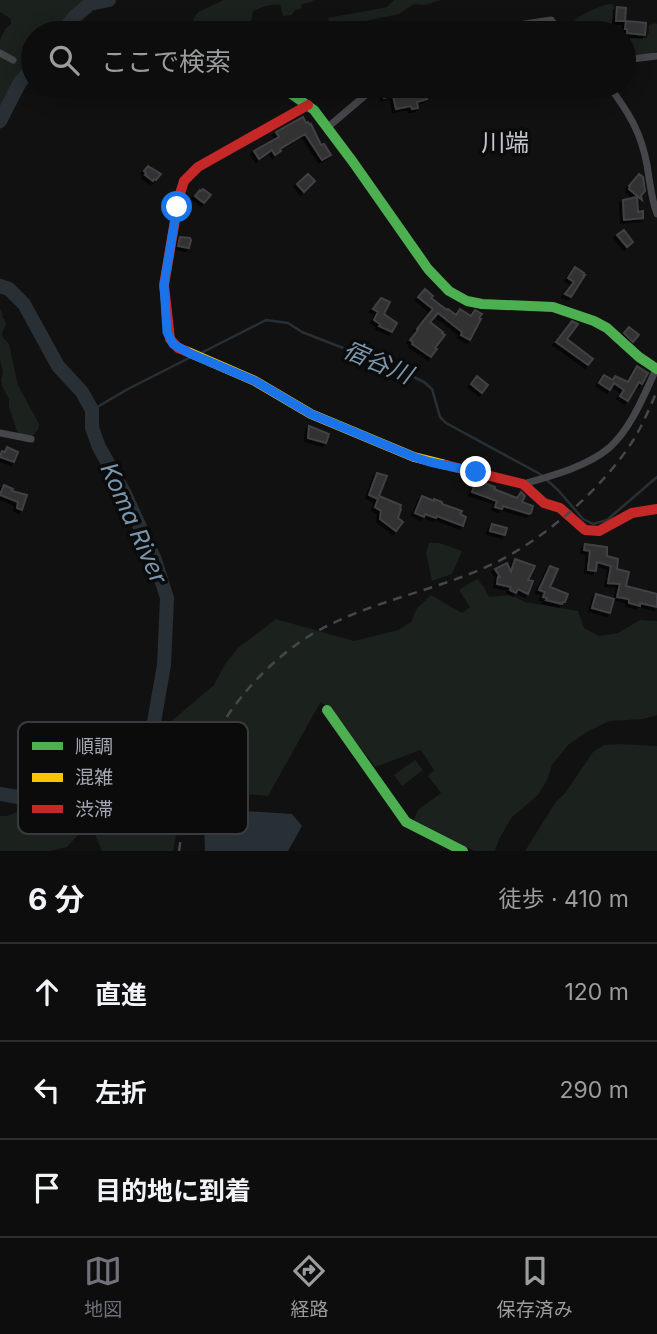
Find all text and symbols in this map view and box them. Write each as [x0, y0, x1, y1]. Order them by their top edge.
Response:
search box [21, 21, 636, 98]
icon: search [45, 41, 83, 79]
text: ここで検索 [101, 46, 231, 77]
district label: 川端 [481, 128, 529, 157]
route start [161, 191, 192, 222]
water label: 宿谷川 [339, 335, 420, 391]
route end [460, 456, 491, 487]
water label: Koma River [94, 458, 174, 589]
legend [18, 722, 248, 834]
text: 順調 [75, 735, 113, 758]
text: 混雑 [75, 766, 113, 789]
text: 渋滞 [75, 798, 113, 821]
text: 6 分 [28, 881, 85, 917]
text: 徒歩 · 410 m [499, 885, 629, 913]
icon: ahead [28, 973, 66, 1011]
text: 120 m [564, 978, 629, 1006]
text: 直進 [95, 979, 147, 1010]
icon: left [28, 1071, 66, 1109]
text: 290 m [560, 1076, 629, 1104]
text: 左折 [95, 1077, 147, 1108]
icon: arrive [28, 1169, 66, 1207]
text: 目的地に到着 [95, 1175, 251, 1206]
tab: 地図 [84, 1252, 122, 1321]
tab: 経路 [290, 1252, 329, 1321]
tab: 保存済み [497, 1252, 573, 1321]

